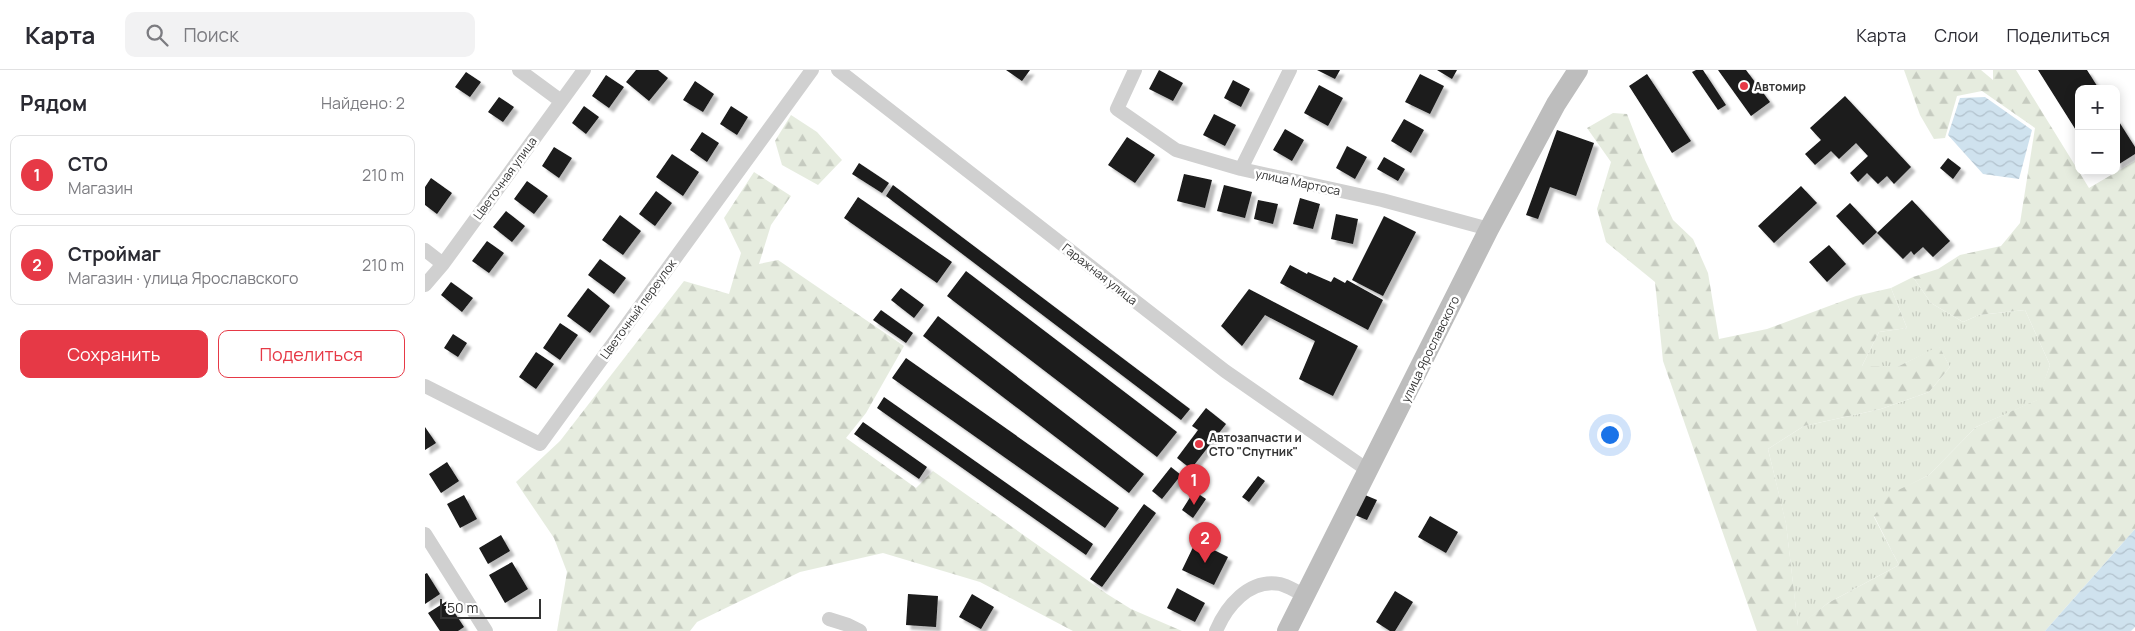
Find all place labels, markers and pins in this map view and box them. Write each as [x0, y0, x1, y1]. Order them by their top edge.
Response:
place label: Автомир [1754, 78, 1806, 95]
marker: Автомир [1738, 80, 1750, 92]
place label: Автозапчасти и СТО "Спутник" [1209, 429, 1302, 460]
marker: Автозапчасти и СТО "Спутник" [1193, 438, 1205, 450]
pin: 1 [1178, 464, 1210, 505]
pin: 2 [1189, 522, 1221, 563]

